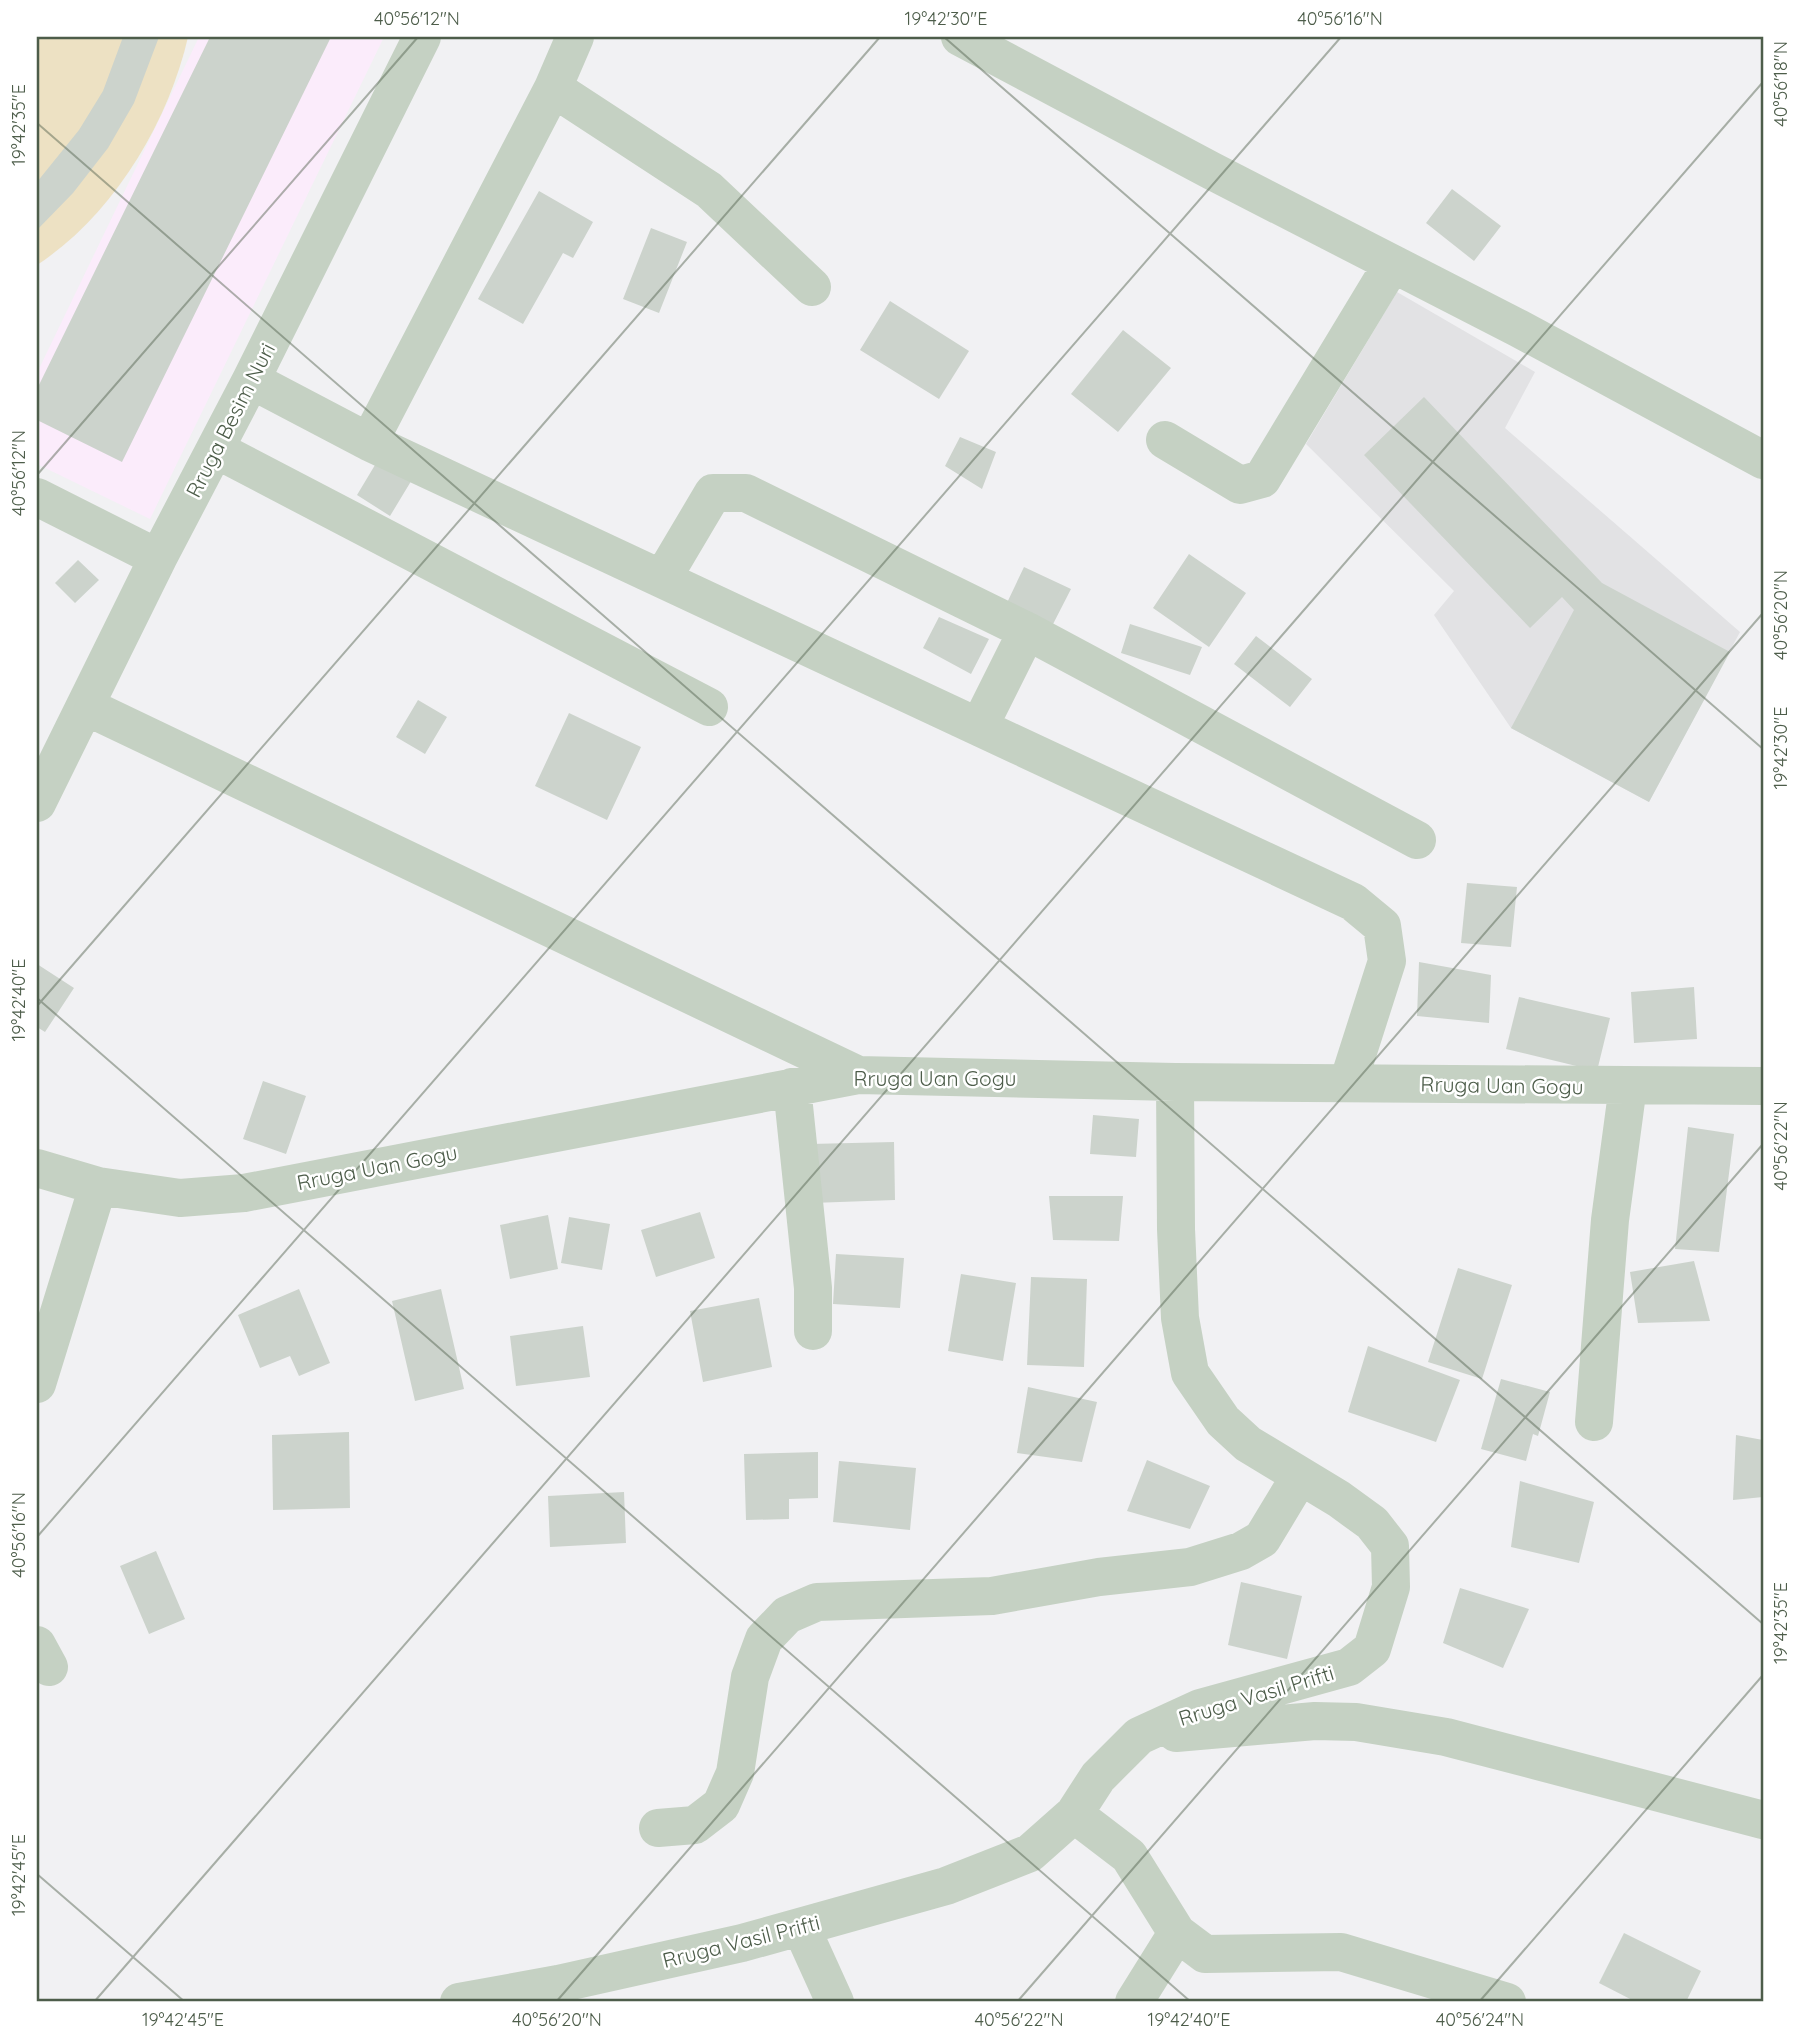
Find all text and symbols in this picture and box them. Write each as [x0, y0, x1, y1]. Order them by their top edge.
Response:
text: 40°56'12"N [374, 7, 460, 30]
text: 19°42'30"E [905, 7, 987, 30]
text: 40°56'16"N [1297, 7, 1383, 30]
text: 40°56'18"N [1769, 41, 1792, 127]
text: 19°42'35"E [7, 84, 30, 166]
street label: Rruga Besim Nuri [180, 338, 280, 502]
text: 40°56'12"N [7, 430, 30, 516]
text: 40°56'20"N [1769, 570, 1792, 660]
text: 19°42'30"E [1769, 707, 1792, 789]
text: 19°42'40"E [7, 959, 30, 1041]
street label: Rruga Uan Gogu [853, 1065, 1017, 1091]
street label: Rruga Uan Gogu [1420, 1071, 1584, 1099]
text: 40°56'22"N [1769, 1101, 1792, 1191]
street label: Rruga Uan Gogu [294, 1139, 460, 1195]
text: 40°56'16"N [7, 1492, 30, 1578]
text: 19°42'35"E [1769, 1582, 1792, 1664]
street label: Rruga Vasil Prifti [1175, 1659, 1337, 1731]
text: 19°42'45"E [7, 1834, 30, 1916]
street label: Rruga Vasil Prifti [660, 1909, 822, 1973]
text: 19°42'45"E [142, 2008, 224, 2031]
text: 40°56'20"N [512, 2008, 602, 2031]
text: 40°56'22"N [974, 2008, 1064, 2031]
text: 19°42'40"E [1148, 2008, 1230, 2031]
text: 40°56'24"N [1436, 2008, 1524, 2031]

